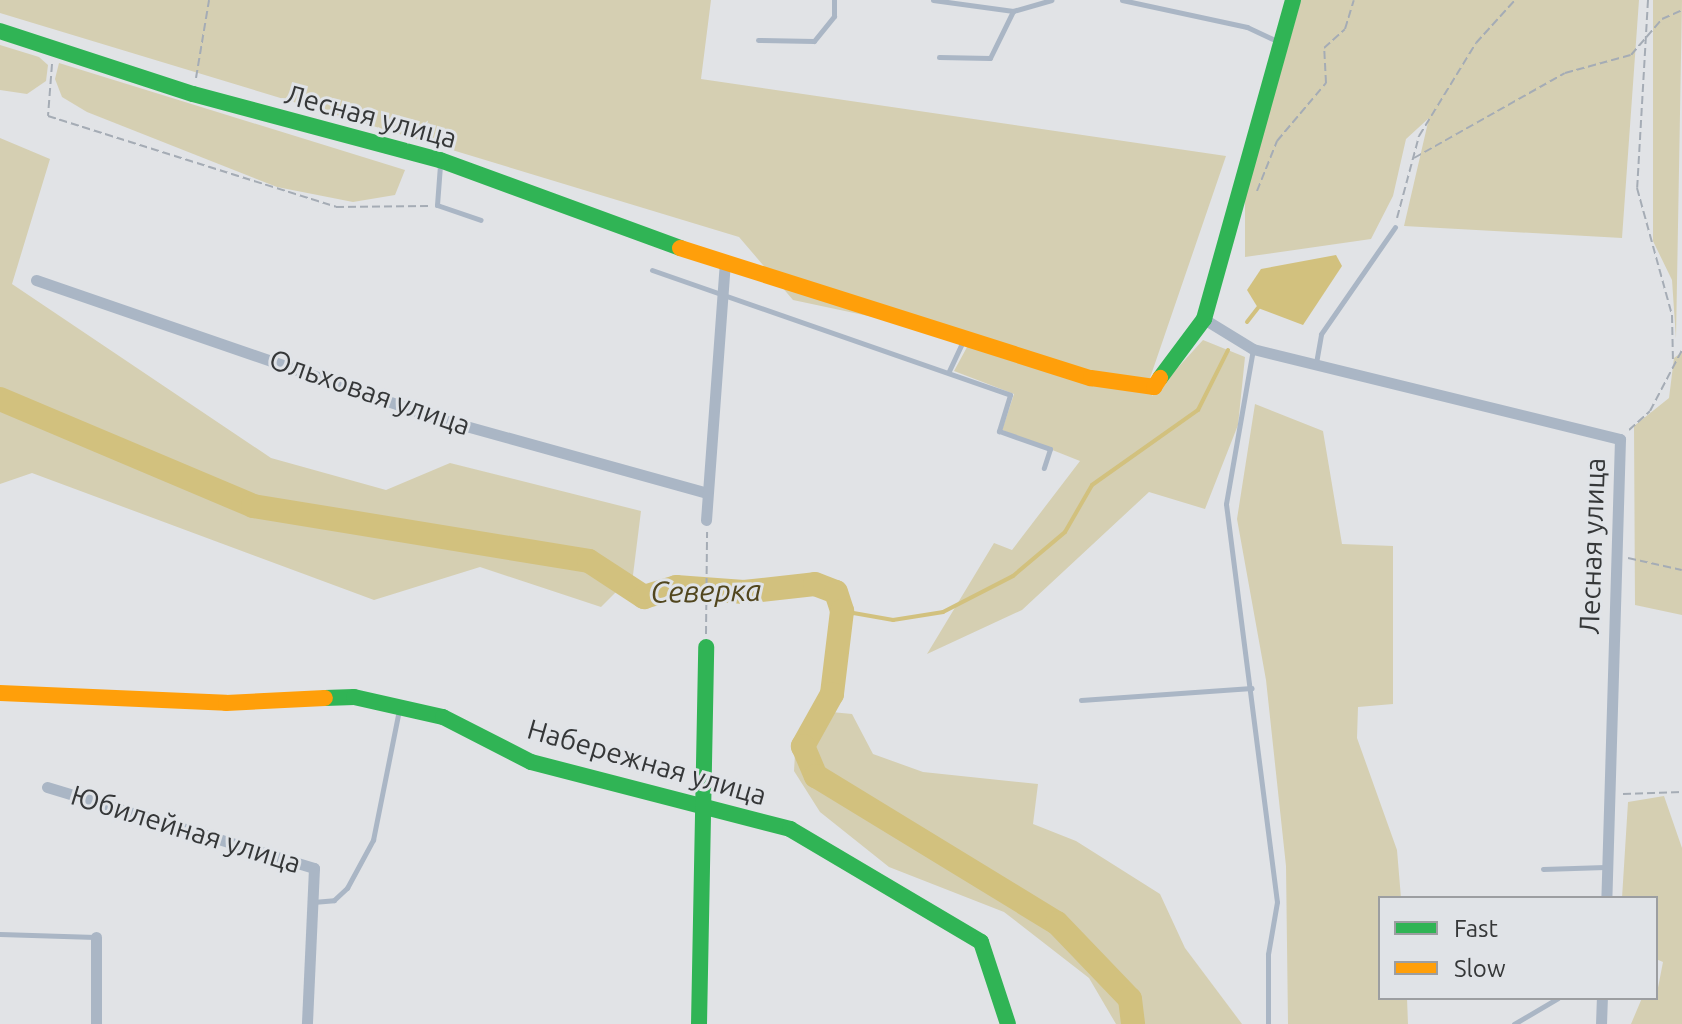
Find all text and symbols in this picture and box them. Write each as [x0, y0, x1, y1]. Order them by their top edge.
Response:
street label: Лесная улица [281, 77, 461, 155]
street label: Ольховая улица [265, 342, 475, 442]
street label: Лесная улица [1572, 457, 1612, 635]
water label: Северка [650, 572, 762, 610]
street label: Набережная улица [524, 712, 770, 812]
street label: Юбилейная улица [67, 778, 305, 880]
legend [1378, 896, 1658, 1000]
text: Fast [1454, 915, 1498, 942]
text: Slow [1454, 955, 1506, 982]

